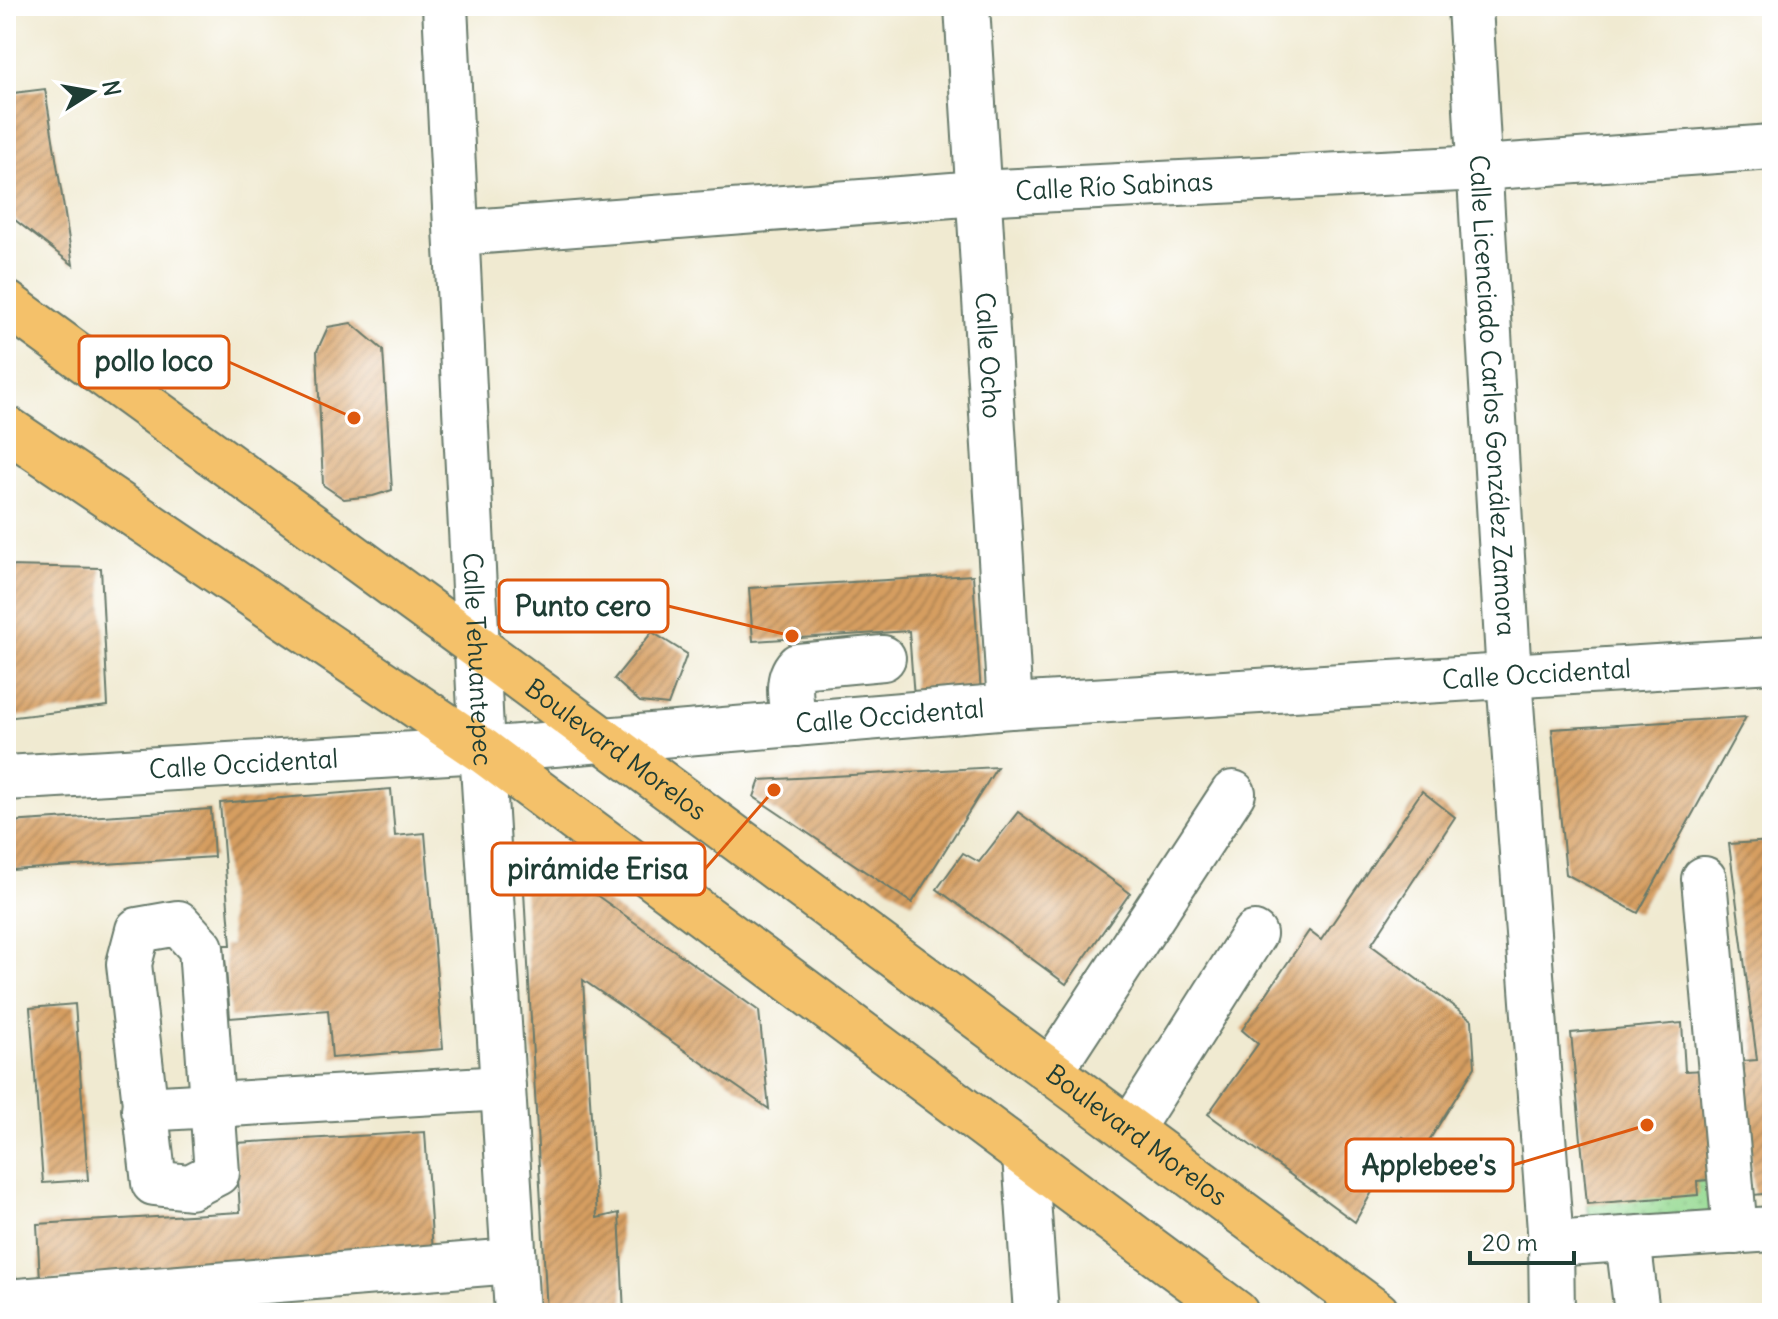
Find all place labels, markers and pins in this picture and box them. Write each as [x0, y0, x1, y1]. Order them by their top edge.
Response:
callout: pollo loco [79, 336, 229, 388]
callout: Punto cero [499, 580, 668, 632]
callout: pirámide Erisa [492, 843, 705, 895]
callout: Applebee's [1346, 1139, 1513, 1191]

